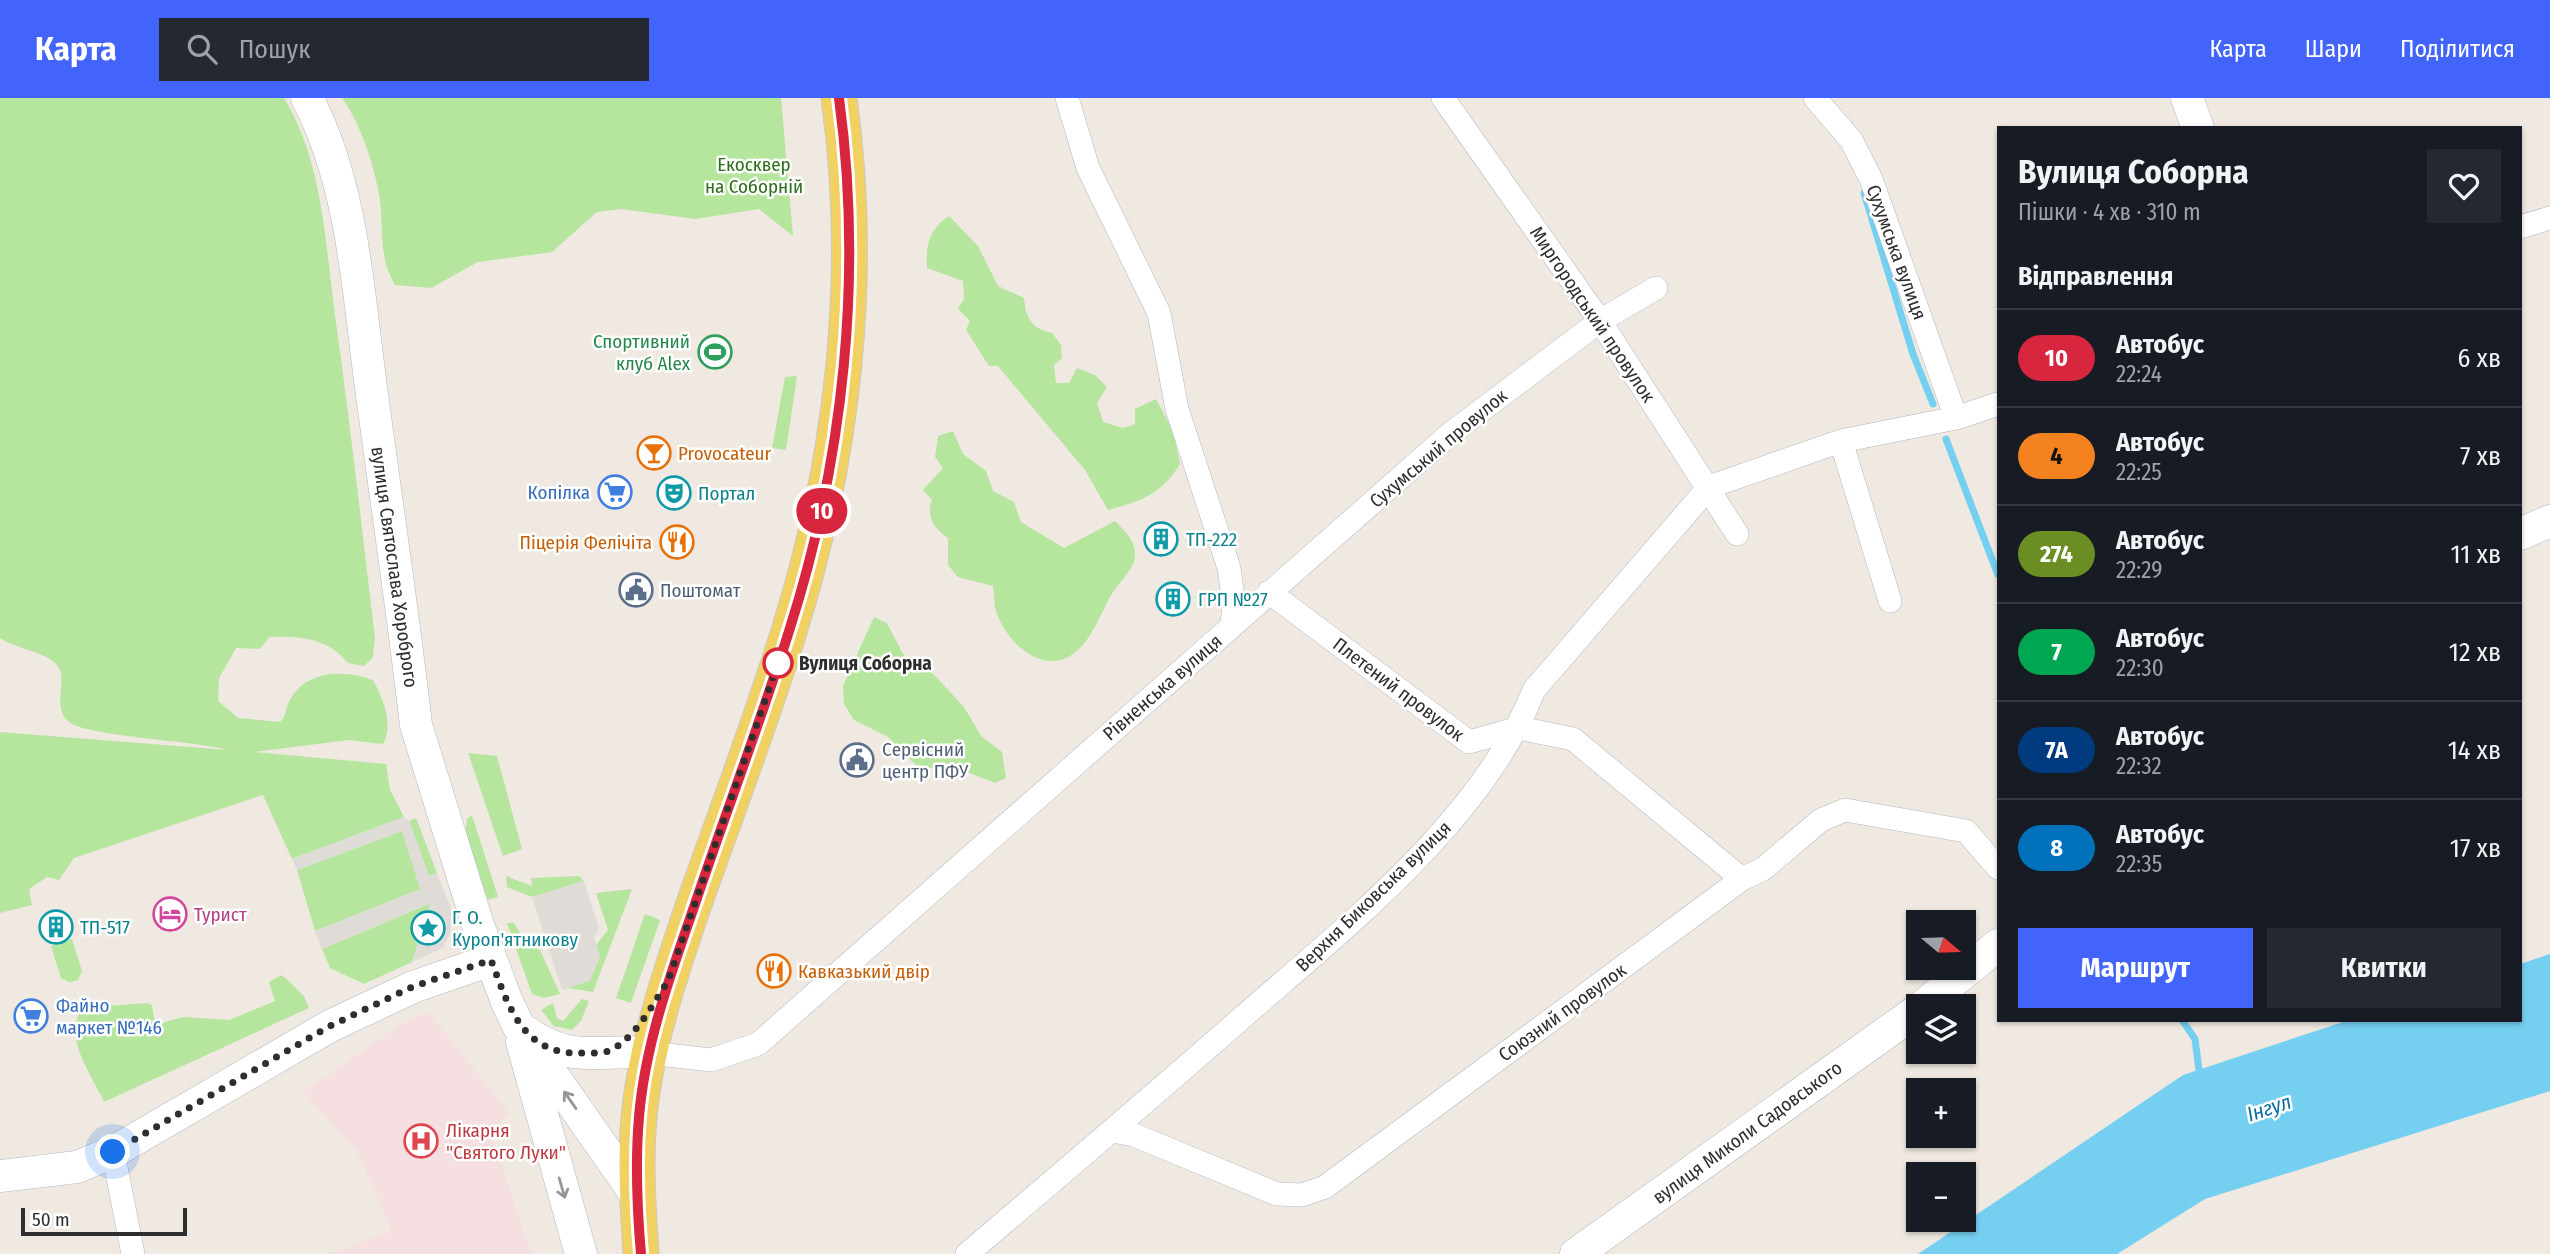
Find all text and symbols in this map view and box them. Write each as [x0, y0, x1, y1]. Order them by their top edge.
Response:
search box [159, 18, 649, 81]
text: Карта [35, 29, 117, 69]
icon: search [183, 30, 221, 68]
text: Пошук [239, 34, 310, 65]
text: Карта [2209, 35, 2267, 63]
text: Шари [2305, 35, 2362, 63]
text: Поділитися [2400, 35, 2515, 63]
button: heart [2427, 149, 2501, 223]
text: Вулиця Соборна [2018, 152, 2249, 192]
park label: Екосквер на Соборній [705, 153, 803, 198]
street label: Сухумська вулиця [1861, 182, 1932, 323]
text: Пішки · 4 хв · 310 m [2018, 198, 2201, 226]
street label: Миргородський провулок [1525, 222, 1660, 407]
text: Відправлення [2018, 261, 2173, 292]
text: Автобус [2116, 329, 2204, 360]
place label: Спортивний клуб Alex [593, 330, 691, 375]
sports icon: Спортивний клуб Alex [696, 333, 734, 371]
text: 6 хв [2458, 343, 2501, 374]
text: 10 [2045, 344, 2068, 372]
text: 22:24 [2116, 360, 2162, 388]
street label: Сухумський провулок [1365, 384, 1512, 513]
text: Автобус [2116, 427, 2204, 458]
bar icon: Provocateur [635, 434, 673, 472]
text: 7 хв [2460, 441, 2501, 472]
place label: Provocateur [678, 442, 771, 465]
text: 4 [2050, 442, 2063, 470]
street label: вулиця Святослава Хороброго [366, 445, 423, 689]
text: 22:25 [2116, 458, 2162, 486]
supermarket icon: Копілка [596, 473, 634, 511]
theatre icon: Портал [655, 474, 693, 512]
place label: Копілка [528, 481, 590, 504]
place label: Портал [698, 482, 755, 505]
line badge: 10 [790, 488, 854, 534]
text: 10 [810, 497, 834, 525]
building icon: ТП-222 [1142, 520, 1180, 558]
restaurant icon: Піцерія Фелічіта [658, 523, 696, 561]
text: Автобус [2116, 525, 2204, 556]
place label: ТП-222 [1186, 528, 1237, 551]
place label: Піцерія Фелічіта [519, 531, 652, 554]
text: 11 хв [2451, 539, 2501, 570]
text: 274 [2040, 540, 2073, 568]
text: 22:29 [2116, 556, 2162, 584]
public building icon: Поштомат [617, 571, 655, 609]
place label: Поштомат [660, 579, 741, 602]
building icon: ГРП №27 [1154, 580, 1192, 618]
place label: ГРП №27 [1198, 588, 1268, 611]
text: Автобус [2116, 623, 2204, 654]
street label: Рівненська вулиця [1098, 629, 1227, 745]
street label: Плетений провулок [1329, 633, 1469, 746]
text: 12 хв [2449, 637, 2501, 668]
text: 7 [2051, 638, 2062, 666]
marker: Вулиця Соборна [763, 648, 793, 678]
place label: Вулиця Соборна [799, 652, 932, 675]
text: 22:30 [2116, 654, 2164, 682]
text: Автобус [2116, 721, 2204, 752]
text: 14 хв [2448, 735, 2501, 766]
text: 7А [2045, 736, 2068, 764]
place label: Cервісний центр ПФУ [882, 738, 969, 783]
public building icon: Cервісний центр ПФУ [838, 741, 876, 779]
text: 22:32 [2116, 752, 2162, 780]
street label: Верхня Биковська вулиця [1291, 816, 1456, 976]
text: Автобус [2116, 819, 2204, 850]
text: 17 хв [2450, 833, 2501, 864]
text: 8 [2050, 834, 2063, 862]
text: 22:35 [2116, 850, 2162, 878]
hotel icon: Турист [151, 895, 189, 933]
place label: Турист [194, 903, 247, 926]
place label: Г. О. Куроп'ятникову [452, 906, 579, 951]
building icon: ТП-517 [37, 908, 75, 946]
place icon: Г. О. Куроп'ятникову [409, 909, 447, 947]
north arrow [1906, 910, 1976, 980]
map controls [1906, 910, 1976, 1232]
place label: ТП-517 [80, 916, 130, 939]
button: Маршрут [2018, 928, 2253, 1008]
button: Квитки [2267, 928, 2501, 1008]
restaurant icon: Кавказький двір [755, 952, 793, 990]
street label: Союзний провулок [1494, 958, 1631, 1066]
place label: Кавказький двір [798, 960, 930, 983]
place label: Файно маркет №146 [56, 994, 162, 1039]
button: layers [1906, 994, 1976, 1064]
supermarket icon: Файно маркет №146 [12, 997, 50, 1035]
street label: вулиця Миколи Садовського [1648, 1056, 1846, 1209]
button: + [1906, 1078, 1976, 1148]
water label: Інгул [2243, 1089, 2295, 1127]
one-way arrow [563, 1091, 577, 1110]
place label: Лікарня "Святого Луки" [446, 1119, 566, 1164]
hospital icon: Лікарня "Святого Луки" [402, 1122, 440, 1160]
your location [95, 1134, 130, 1169]
button: − [1906, 1162, 1976, 1232]
one-way arrow [556, 1177, 569, 1199]
scale bar [21, 1205, 187, 1237]
text: 50 m [32, 1208, 70, 1231]

